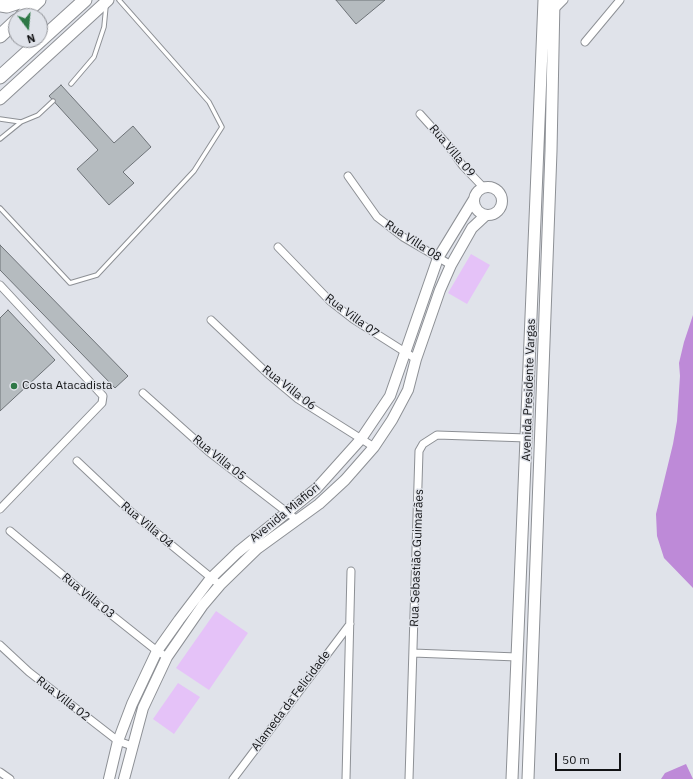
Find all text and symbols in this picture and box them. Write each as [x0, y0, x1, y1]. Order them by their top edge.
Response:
north arrow [8, 8, 48, 48]
text: N [25, 31, 37, 46]
street label: Rua Villa 09 [426, 122, 478, 180]
street label: Rua Villa 08 [382, 217, 444, 265]
street label: Rua Villa 07 [322, 291, 382, 341]
street label: Avenida Presidente Vargas [519, 318, 539, 462]
street label: Rua Villa 06 [259, 363, 319, 413]
place label: Costa Atacadista [22, 379, 112, 393]
marker: Costa Atacadista [9, 381, 19, 391]
street label: Rua Villa 05 [190, 432, 248, 484]
street label: Avenida Miafiori [247, 480, 323, 546]
street label: Rua Sebastião Guimarães [407, 489, 427, 627]
street label: Rua Villa 04 [118, 499, 176, 551]
street label: Rua Villa 03 [59, 570, 117, 622]
street label: Alameda da Felicidade [249, 648, 333, 754]
street label: Rua Villa 02 [33, 674, 93, 724]
scale bar [557, 745, 623, 771]
text: 50 m [562, 752, 590, 767]

